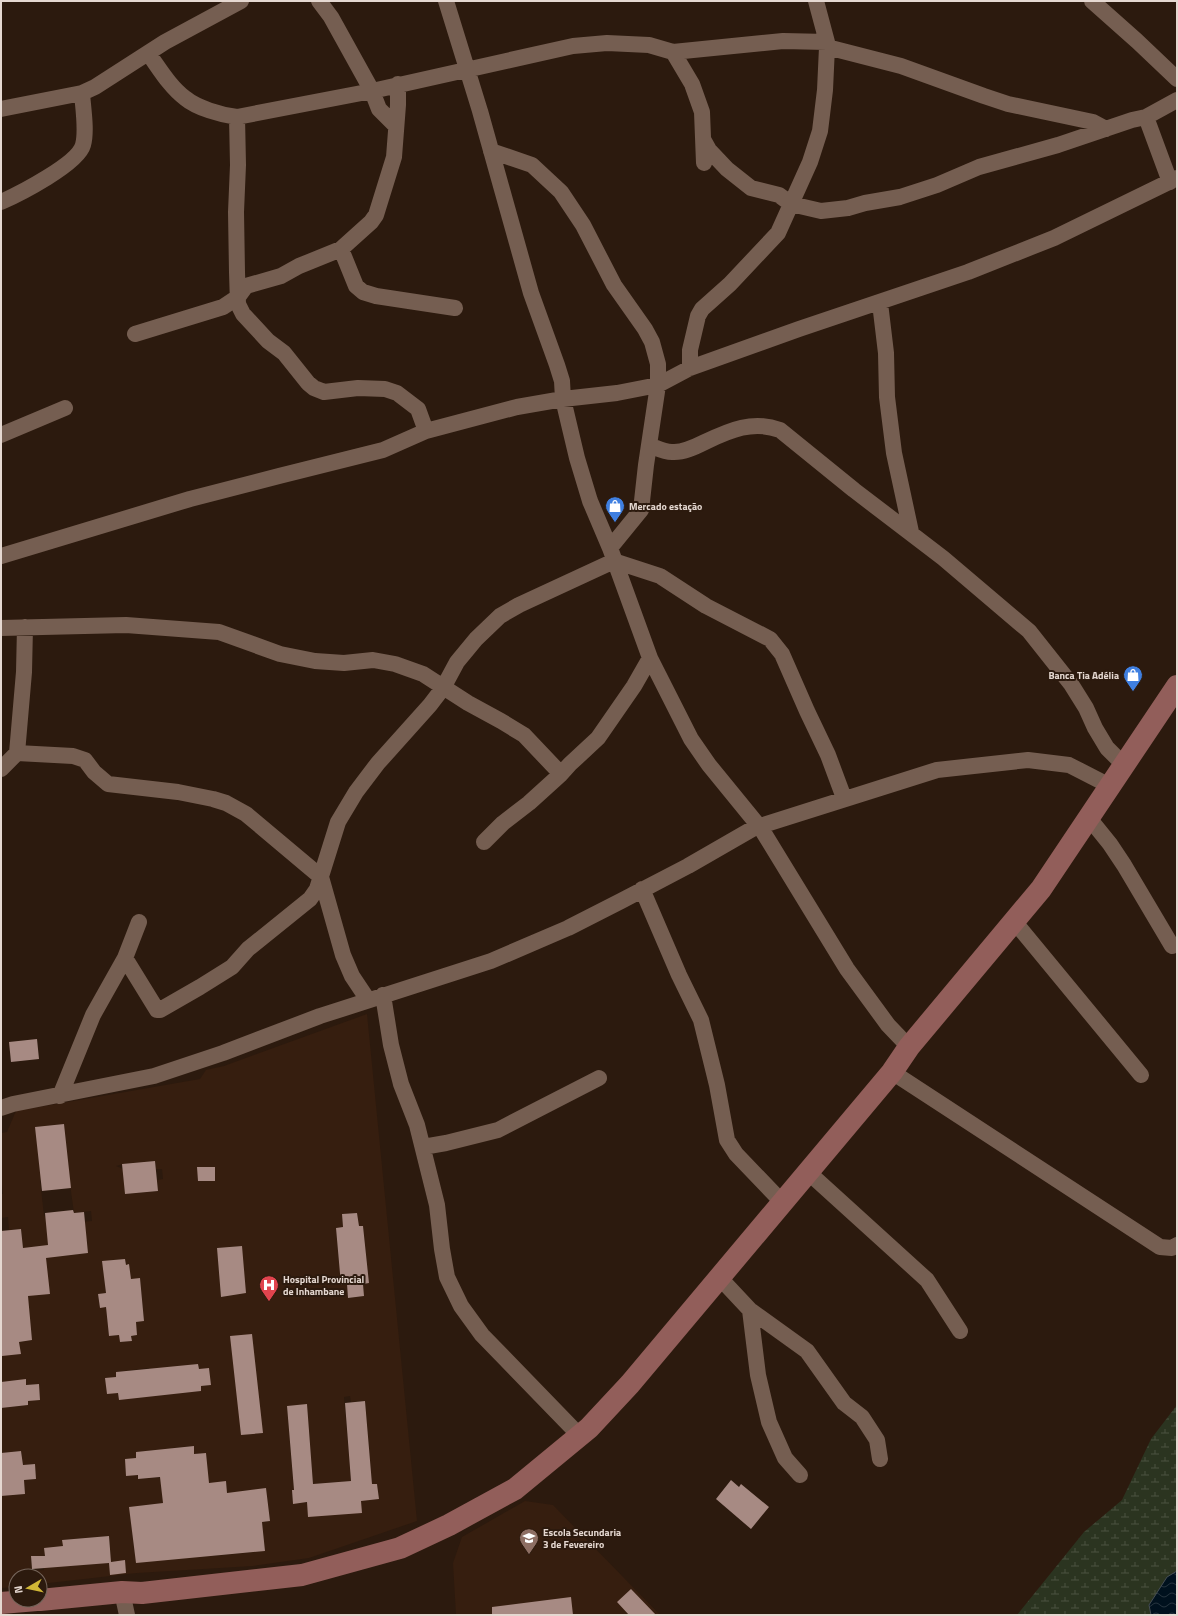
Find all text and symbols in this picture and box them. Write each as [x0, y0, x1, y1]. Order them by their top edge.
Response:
shop icon: Mercado estação [604, 495, 626, 523]
place label: Mercado estação [629, 499, 702, 514]
shop icon: Banca Tia Adélia [1122, 664, 1144, 692]
place label: Banca Tia Adélia [1048, 668, 1119, 683]
place label: Hospital Provincial de Inhambane [283, 1272, 365, 1299]
hospital icon: Hospital Provincial de Inhambane [258, 1274, 280, 1302]
place label: Escola Secundaria 3 de Fevereiro [543, 1525, 621, 1552]
school or university icon: Escola Secundaria 3 de Fevereiro [518, 1527, 540, 1555]
north arrow [8, 1568, 48, 1608]
text: N [10, 1585, 27, 1595]

